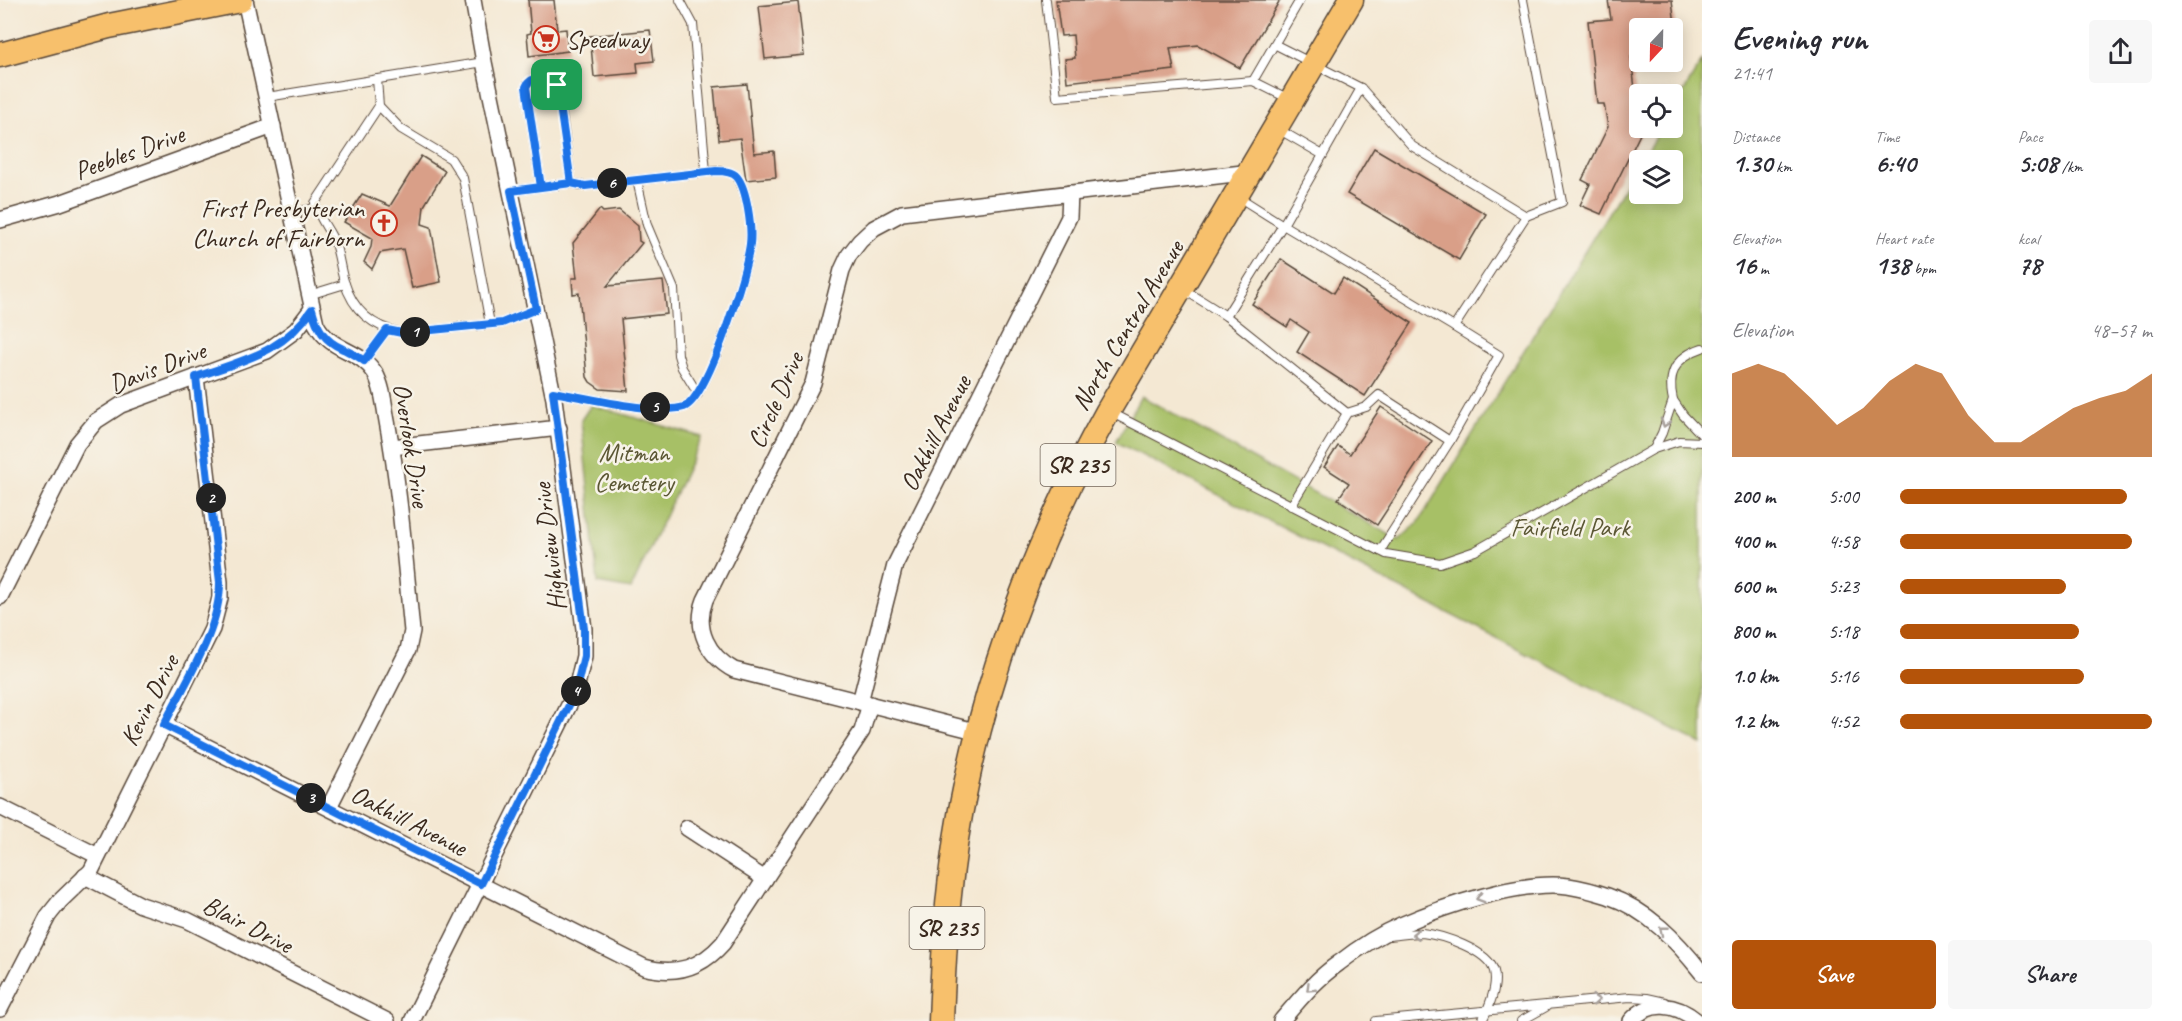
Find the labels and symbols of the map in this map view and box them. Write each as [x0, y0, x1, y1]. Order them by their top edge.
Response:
north arrow [1629, 18, 1683, 72]
place label: Speedway [566, 23, 651, 56]
supermarket icon: Speedway [531, 24, 561, 54]
pin [531, 59, 582, 110]
street label: Peebles Drive [70, 117, 190, 188]
pin: 6 [597, 168, 627, 198]
place label: First Presbyterian Church of Fairborn [192, 192, 365, 255]
church icon: First Presbyterian Church of Fairborn [369, 208, 399, 238]
street label: North Central Avenue [1064, 233, 1192, 416]
pin: 1 [400, 317, 430, 347]
street label: Davis Drive [104, 333, 213, 401]
street label: Circle Drive [740, 345, 812, 453]
street label: Oakhill Avenue [892, 369, 979, 497]
street label: Overlook Drive [385, 381, 438, 511]
pin: 5 [640, 392, 670, 422]
one-way arrow [1660, 417, 1672, 428]
park label: Mitman Cemetery [594, 436, 676, 499]
road number: SR 235 [1040, 444, 1116, 486]
street label: Highview Drive [525, 480, 574, 613]
pin: 2 [196, 483, 226, 513]
park label: Fairfield Park [1510, 511, 1631, 544]
street label: Kevin Drive [112, 647, 188, 751]
pin: 4 [561, 676, 591, 706]
street label: Oakhill Avenue [345, 777, 473, 864]
pin: 3 [296, 783, 326, 813]
street label: Blair Drive [197, 888, 300, 962]
one-way arrow [1475, 891, 1486, 903]
road number: SR 235 [910, 907, 984, 949]
one-way arrow [1659, 926, 1670, 937]
one-way arrow [1411, 928, 1420, 940]
one-way arrow [1307, 981, 1317, 992]
one-way arrow [1591, 994, 1600, 1007]

